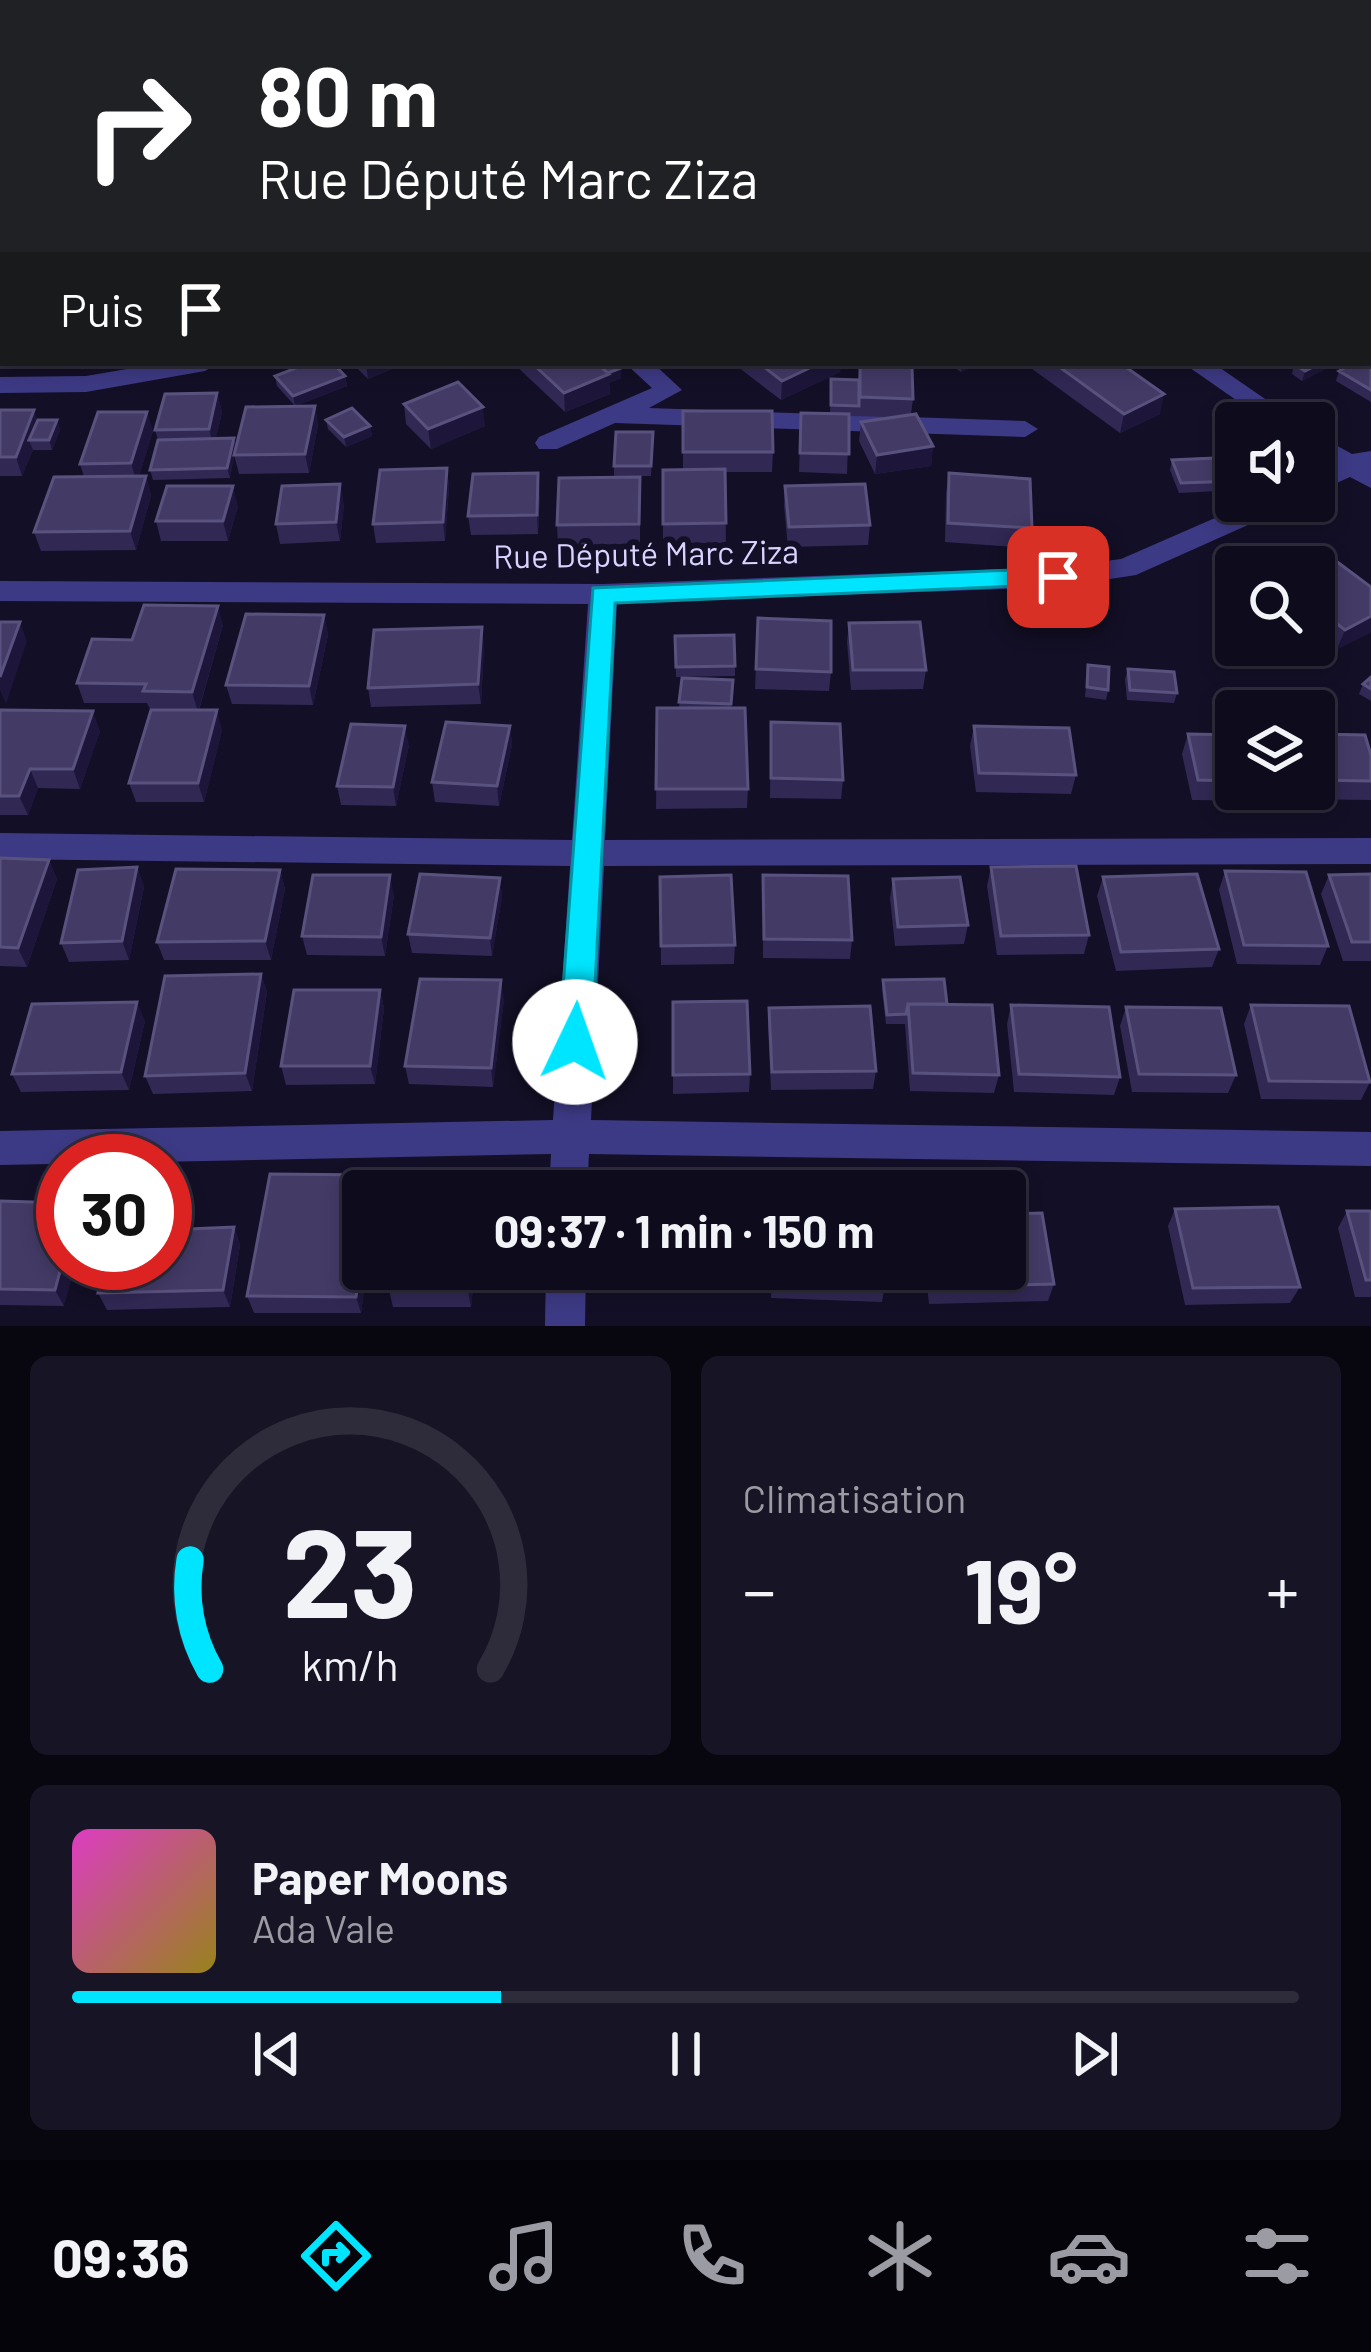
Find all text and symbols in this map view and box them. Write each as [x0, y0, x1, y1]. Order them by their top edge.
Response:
text: 80 m [258, 43, 438, 144]
icon: right [60, 48, 216, 204]
text: Rue Député Marc Ziza [258, 145, 758, 210]
icon: arrive [168, 276, 234, 342]
text: Puis [60, 282, 144, 336]
map controls [1215, 402, 1335, 810]
button: sound [1215, 402, 1335, 522]
pin [1007, 526, 1109, 628]
street label: Rue Député Marc Ziza [493, 530, 799, 576]
icon: arrive [1025, 544, 1091, 610]
button: search [1215, 546, 1335, 666]
button: layers [1215, 690, 1335, 810]
position arrow [512, 979, 638, 1105]
speed limit sign: 30 [36, 1134, 192, 1290]
text: 09:37 · 1 min · 150 m [494, 1203, 874, 1257]
text: Climatisation [743, 1474, 966, 1521]
text: 23 [282, 1493, 418, 1643]
text: 19° [964, 1534, 1078, 1642]
text: − [743, 1549, 776, 1628]
text: + [1266, 1549, 1299, 1628]
text: km/h [302, 1637, 399, 1689]
text: Paper Moons [252, 1850, 508, 1904]
text: Ada Vale [252, 1904, 395, 1951]
icon: previous [244, 2021, 310, 2087]
icon: pause [653, 2021, 719, 2087]
icon: next [1062, 2021, 1128, 2087]
icon: directions [294, 2214, 378, 2298]
icon: music [482, 2214, 566, 2298]
icon: phone [670, 2214, 754, 2298]
icon: climate [858, 2214, 942, 2298]
icon: car [1047, 2214, 1131, 2298]
icon: filters [1235, 2214, 1319, 2298]
text: 09:36 [52, 2224, 189, 2289]

